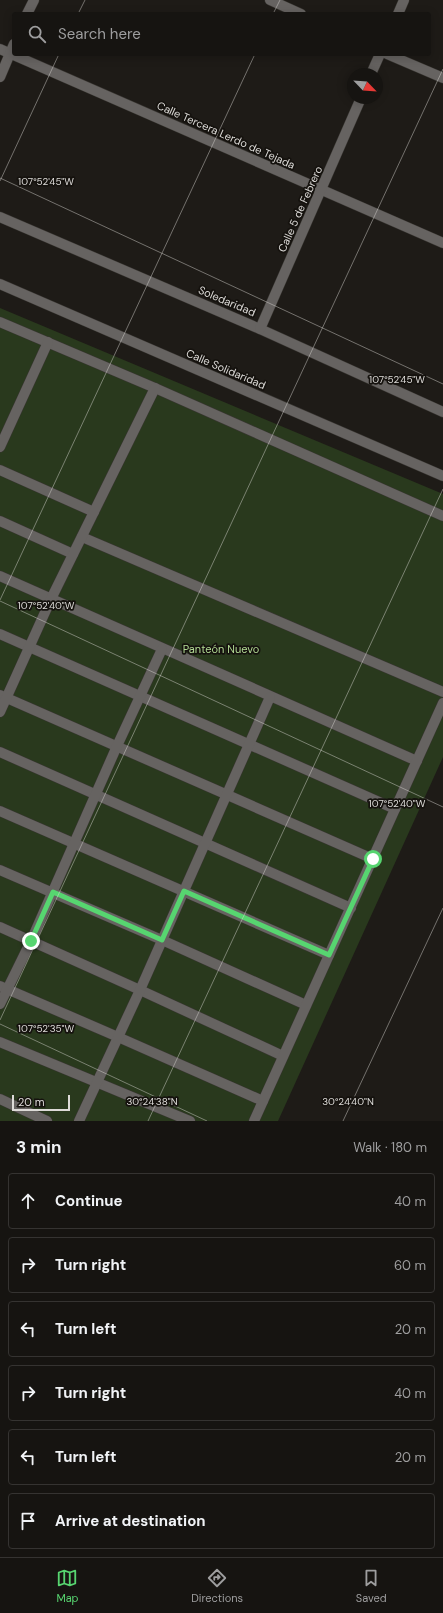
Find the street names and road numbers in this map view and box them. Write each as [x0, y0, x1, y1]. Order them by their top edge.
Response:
street label: Calle Tercera Lerdo de Tejada [155, 98, 297, 172]
street label: Calle 5 de Febrero [275, 164, 325, 254]
street label: Soledaridad [196, 283, 258, 319]
street label: Calle Solidaridad [184, 346, 268, 392]

